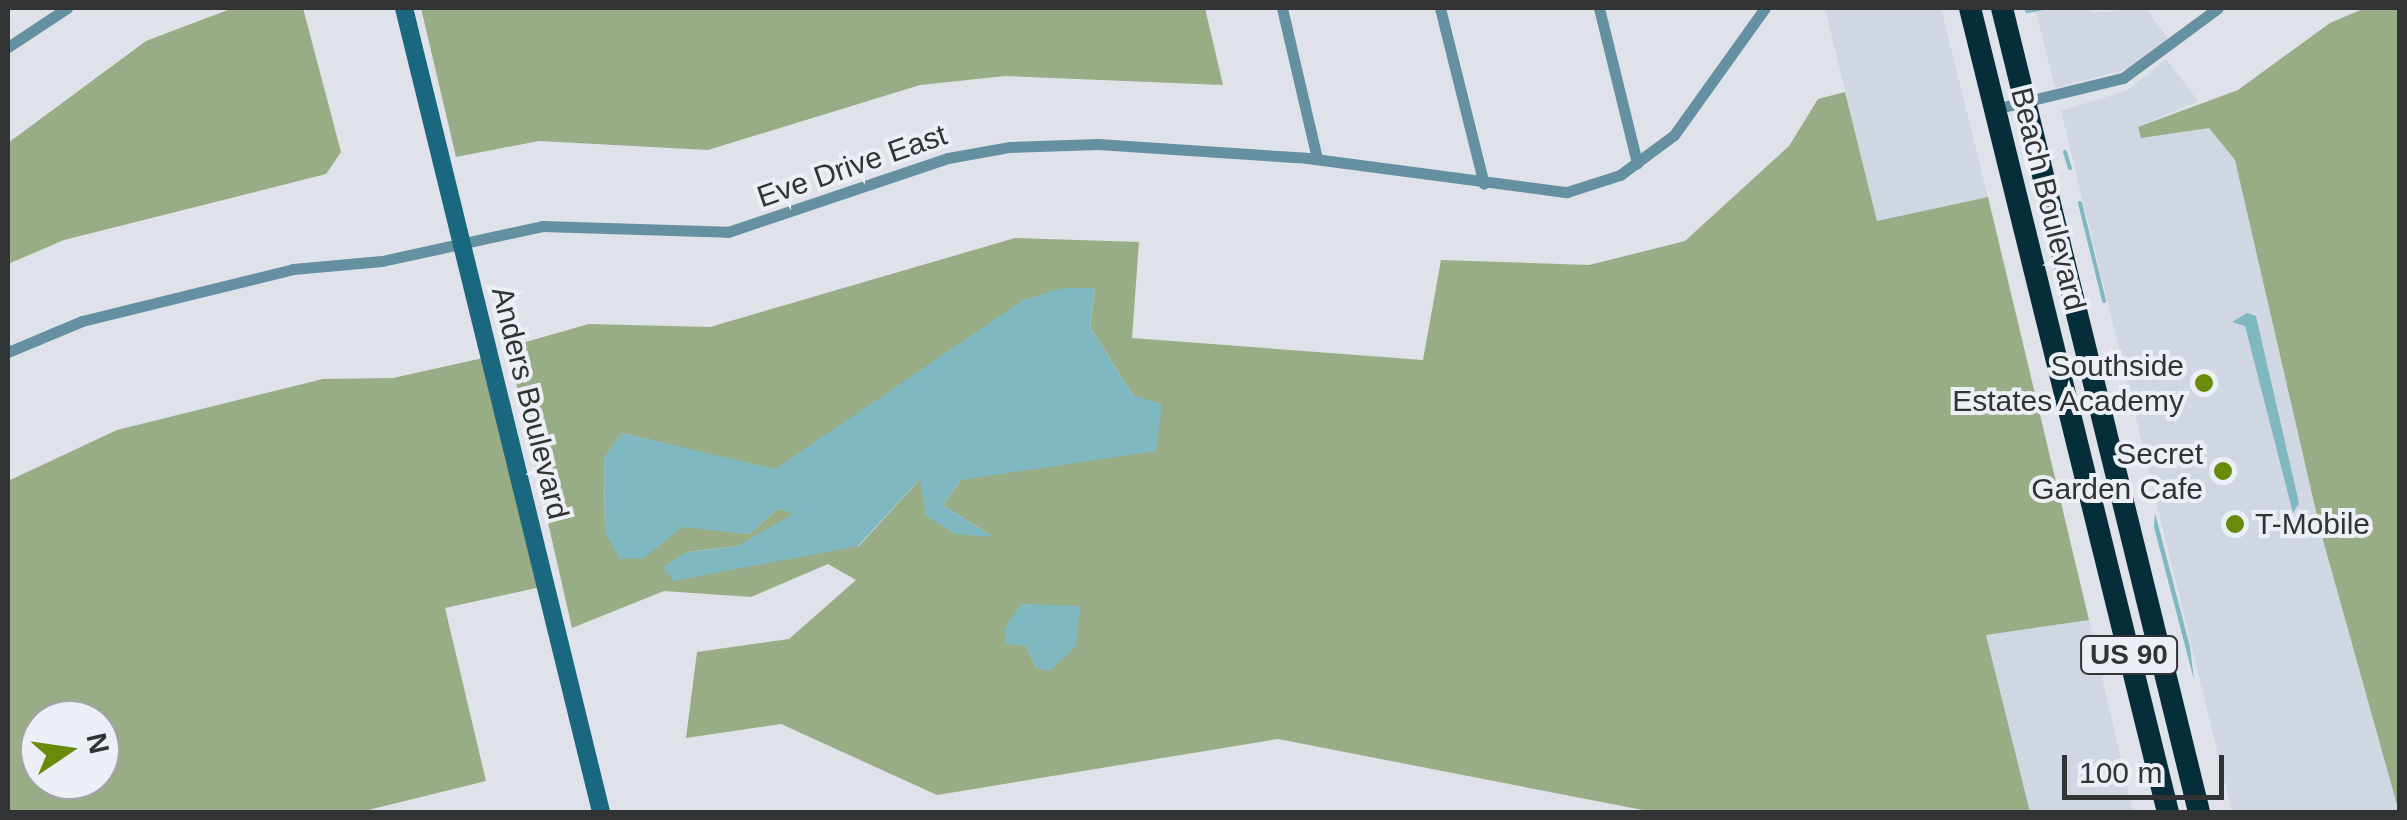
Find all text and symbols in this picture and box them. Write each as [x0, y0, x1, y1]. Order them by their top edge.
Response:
street label: Beach Boulevard [2003, 84, 2093, 314]
street label: Eve Drive East [752, 117, 952, 215]
street label: Anders Boulevard [484, 283, 576, 523]
place label: Southside Estates Academy [1951, 348, 2184, 418]
marker: Southside Estates Academy [2193, 372, 2215, 394]
place label: Secret Garden Cafe [2031, 436, 2203, 506]
marker: Secret Garden Cafe [2212, 460, 2234, 482]
place label: T-Mobile [2255, 506, 2370, 542]
marker: T-Mobile [2224, 513, 2246, 535]
road number: US 90 [2079, 632, 2179, 678]
north arrow [20, 700, 120, 800]
text: N [80, 730, 115, 757]
scale bar [2067, 735, 2230, 797]
text: 100 m [2079, 756, 2162, 789]

